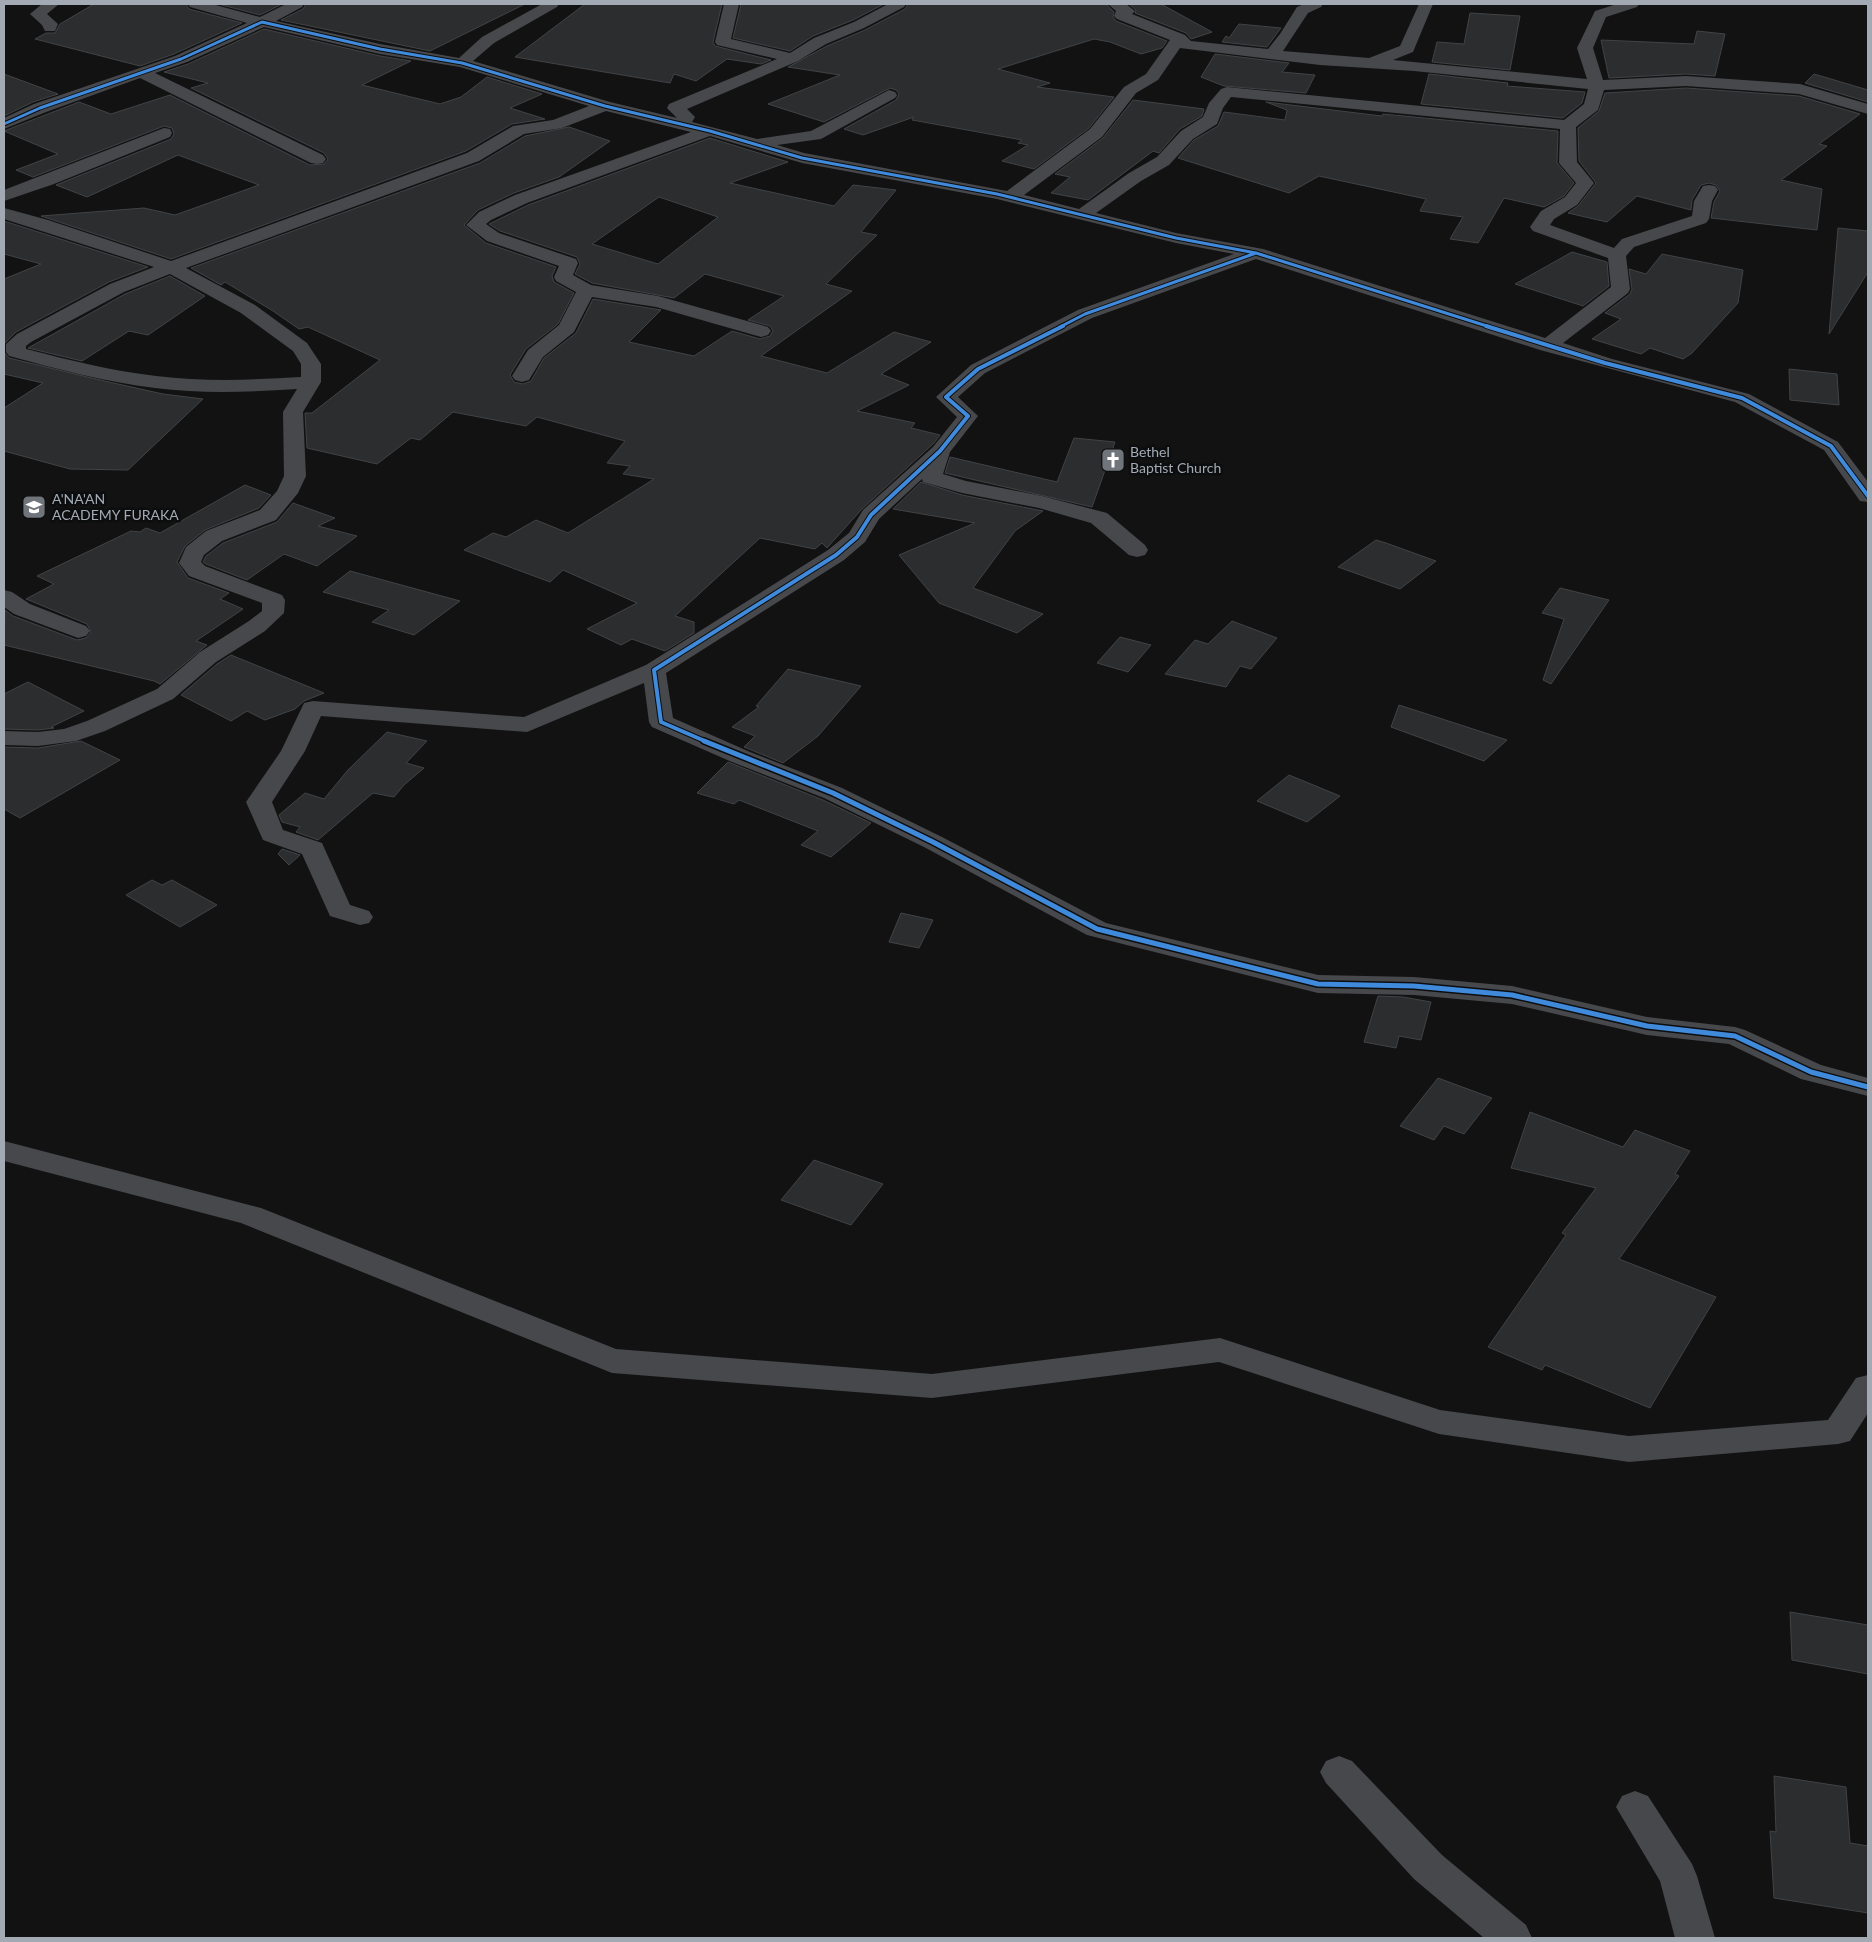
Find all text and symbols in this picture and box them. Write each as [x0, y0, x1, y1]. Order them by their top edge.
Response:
place label: Bethel Baptist Church [1130, 443, 1221, 476]
church icon: Bethel Baptist Church [1100, 447, 1126, 473]
place label: A'NA'AN ACADEMY FURAKA [52, 490, 179, 523]
school or university icon: A'NA'AN ACADEMY FURAKA [21, 494, 47, 520]

